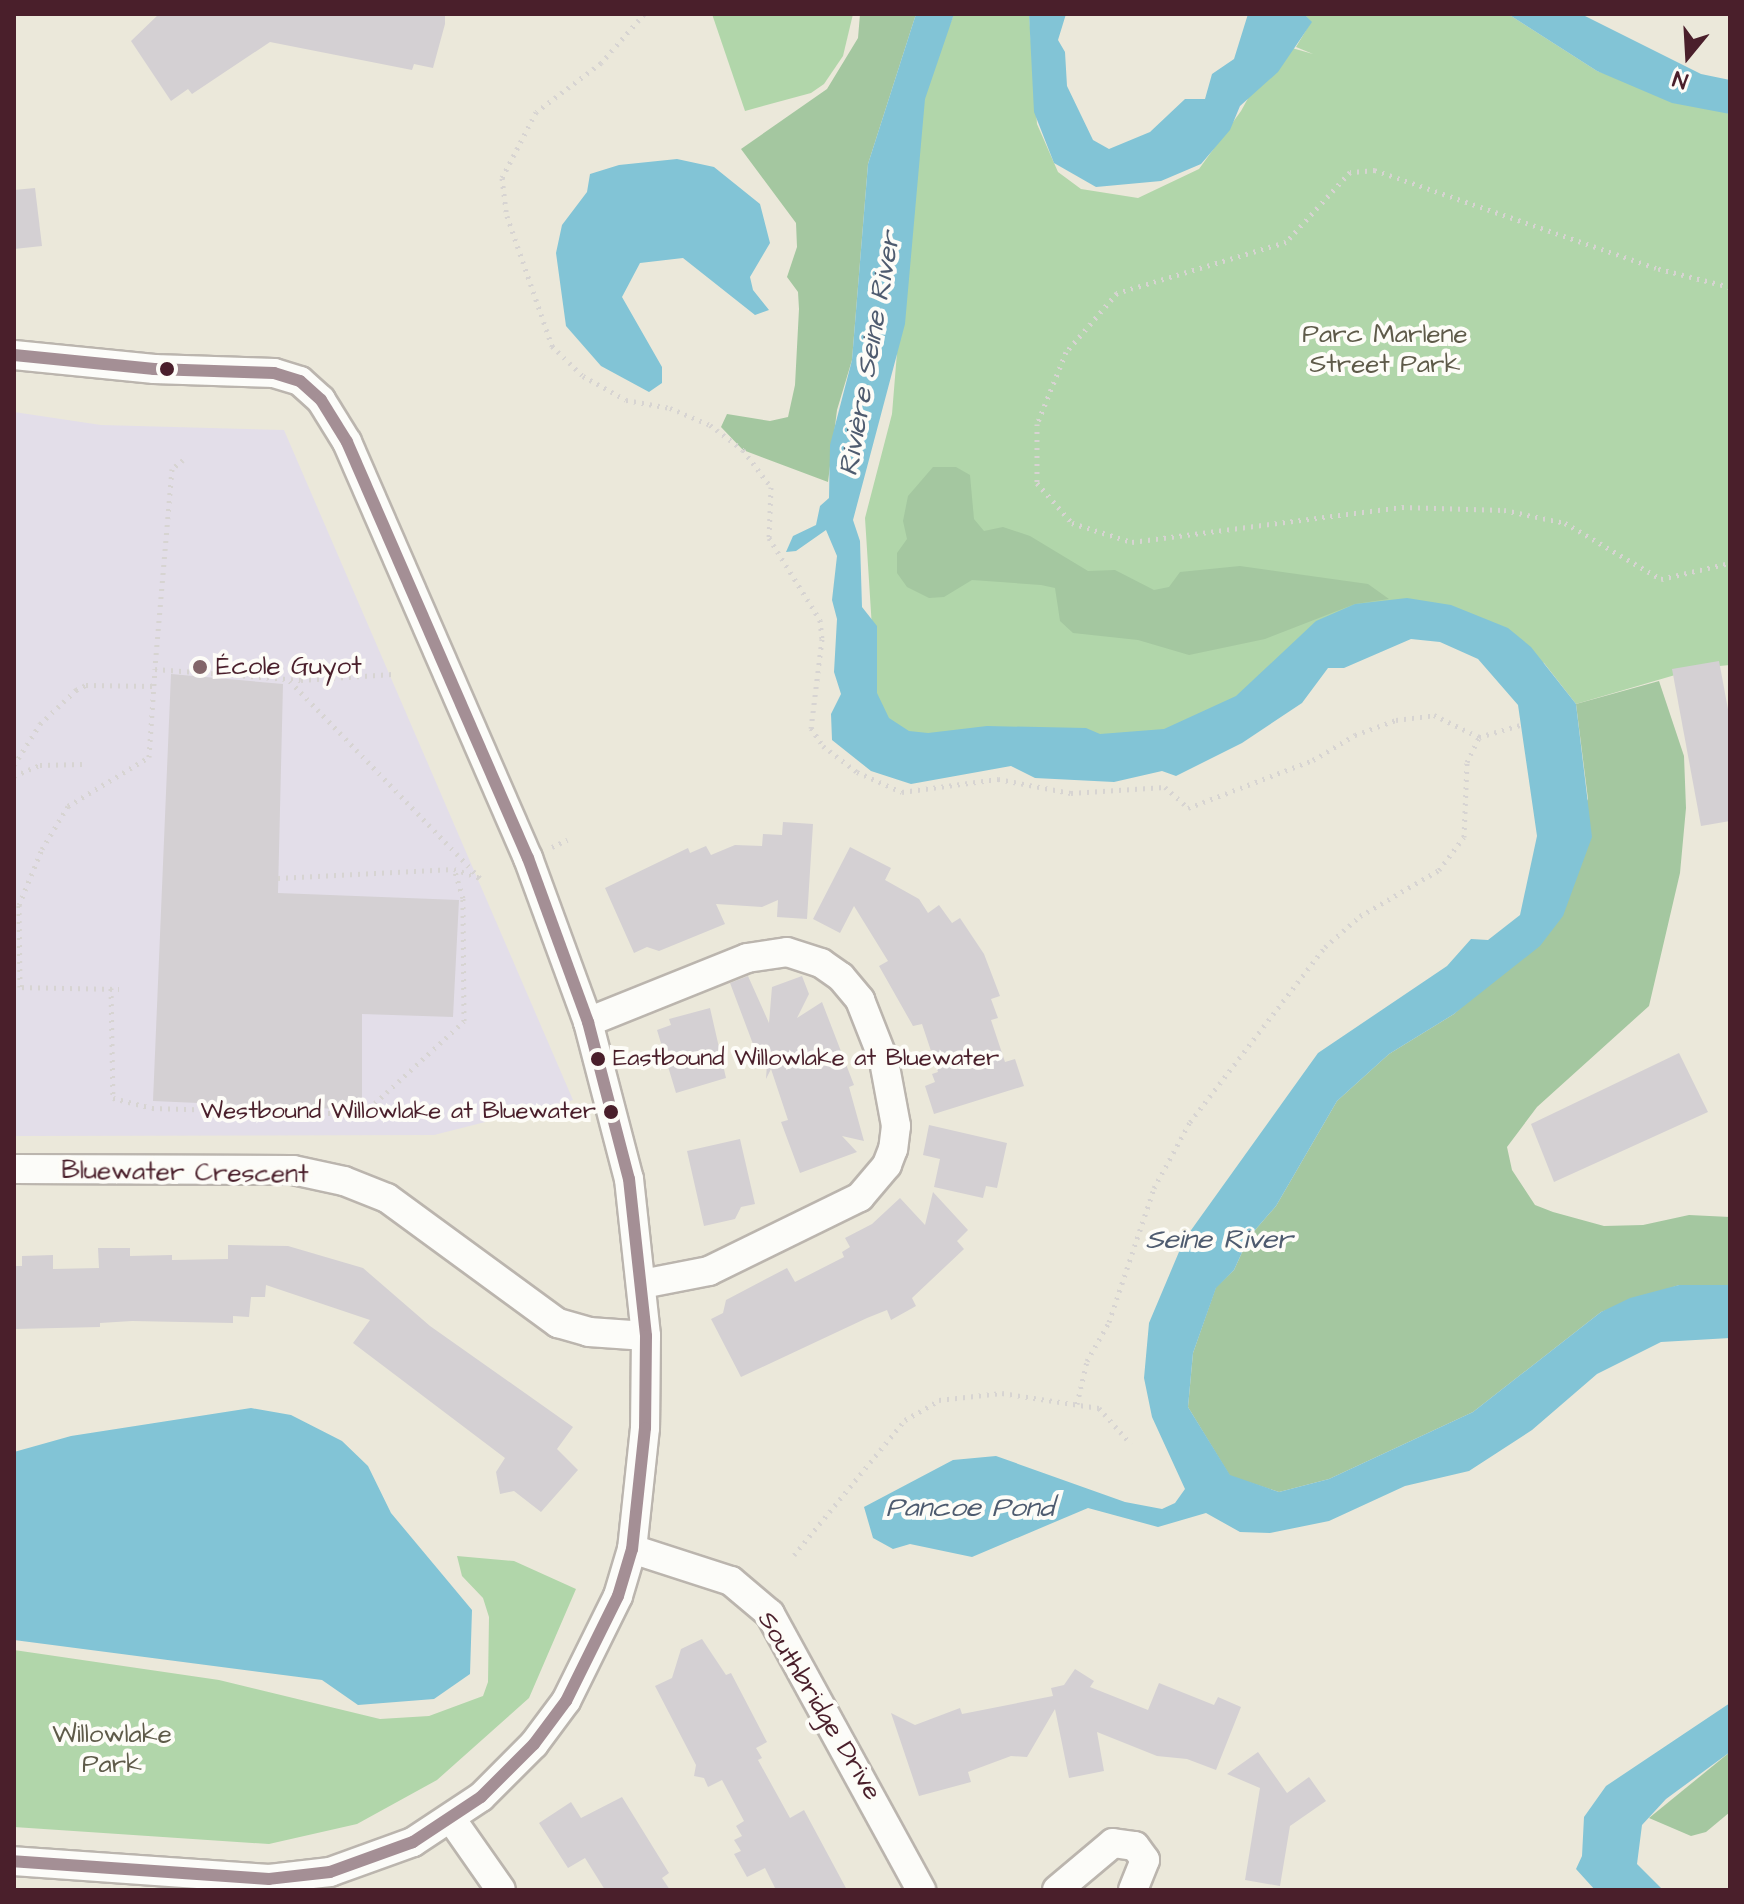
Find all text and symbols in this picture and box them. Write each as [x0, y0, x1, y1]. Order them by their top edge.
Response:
north arrow [1648, 16, 1728, 96]
text: N [1669, 62, 1692, 96]
water label: Rivière Seine River [832, 229, 908, 479]
park label: Parc Marlene Street Park [1302, 319, 1468, 380]
unlabelled marker [159, 361, 175, 377]
place label: École Guyot [216, 651, 362, 683]
marker: École Guyot [191, 658, 209, 676]
place label: Eastbound Willowlake at Bluewater [613, 1045, 999, 1073]
marker: Eastbound Willowlake at Bluewater [590, 1051, 606, 1067]
place label: Westbound Willowlake at Bluewater [201, 1098, 596, 1126]
marker: Westbound Willowlake at Bluewater [603, 1104, 619, 1120]
street label: Bluewater Crescent [61, 1155, 309, 1191]
water label: Seine River [1145, 1223, 1293, 1257]
water label: Pancoe Pond [886, 1491, 1054, 1525]
street label: Southbridge Drive [750, 1606, 888, 1806]
park label: Willowlake Park [52, 1719, 172, 1780]

